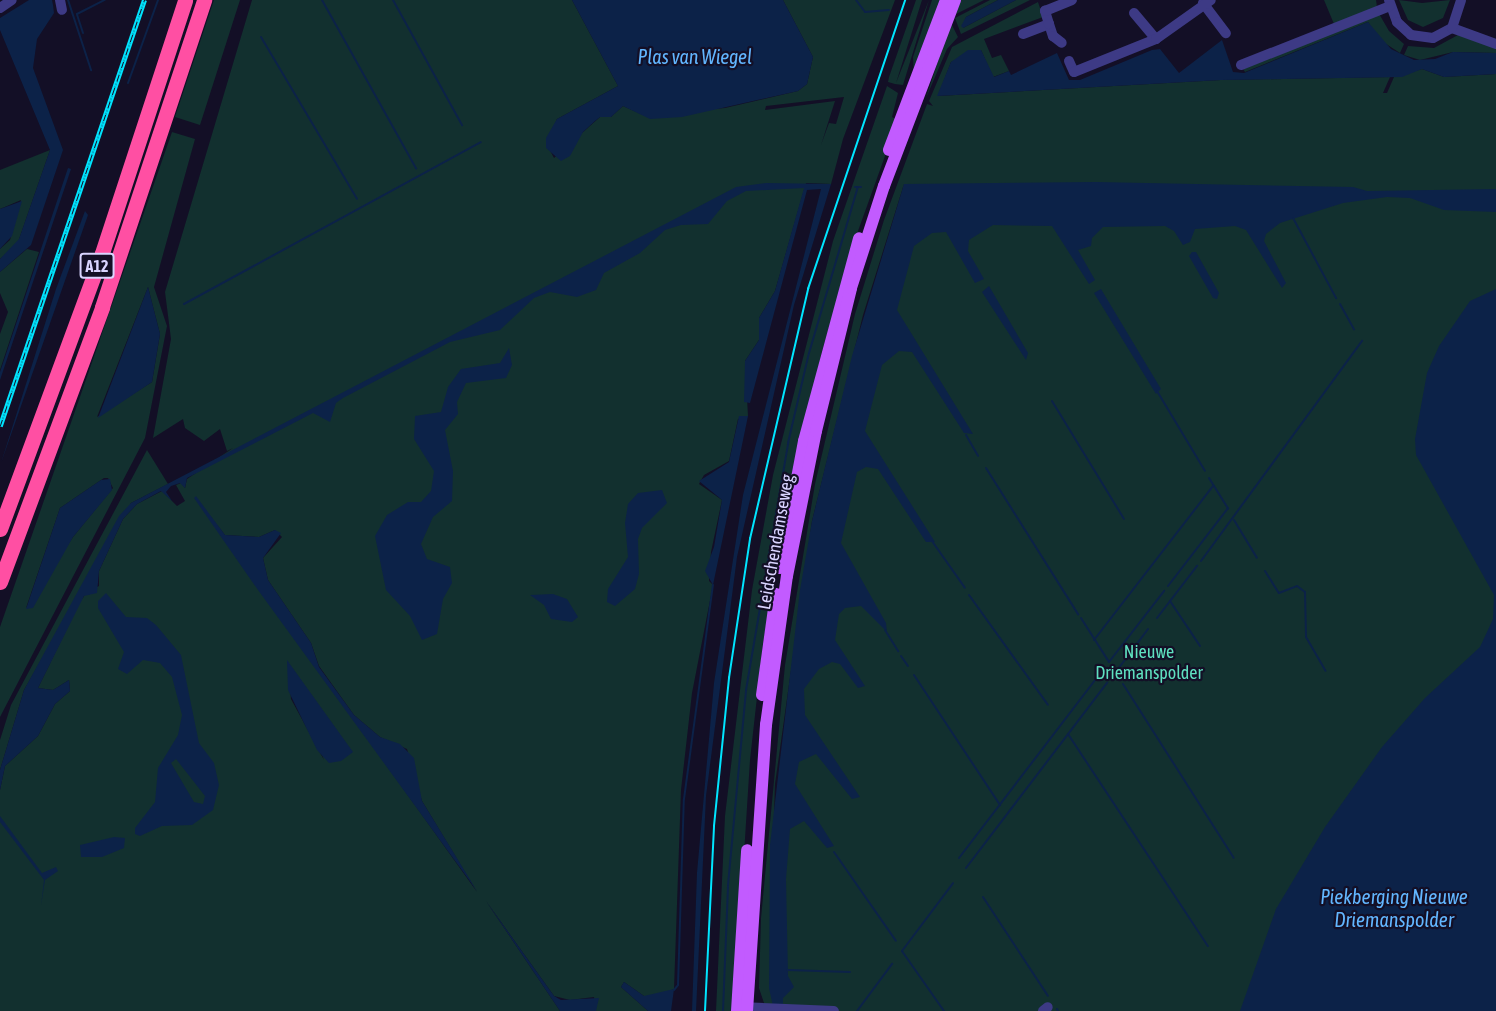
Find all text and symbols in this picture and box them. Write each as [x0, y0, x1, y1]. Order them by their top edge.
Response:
water label: Plas van Wiegel [638, 44, 752, 68]
road number: A12 [79, 253, 115, 279]
street label: Leidschendamseweg [753, 473, 799, 611]
park label: Nieuwe Driemanspolder [1095, 642, 1203, 684]
water label: Piekberging Nieuwe Driemanspolder [1320, 885, 1468, 932]

